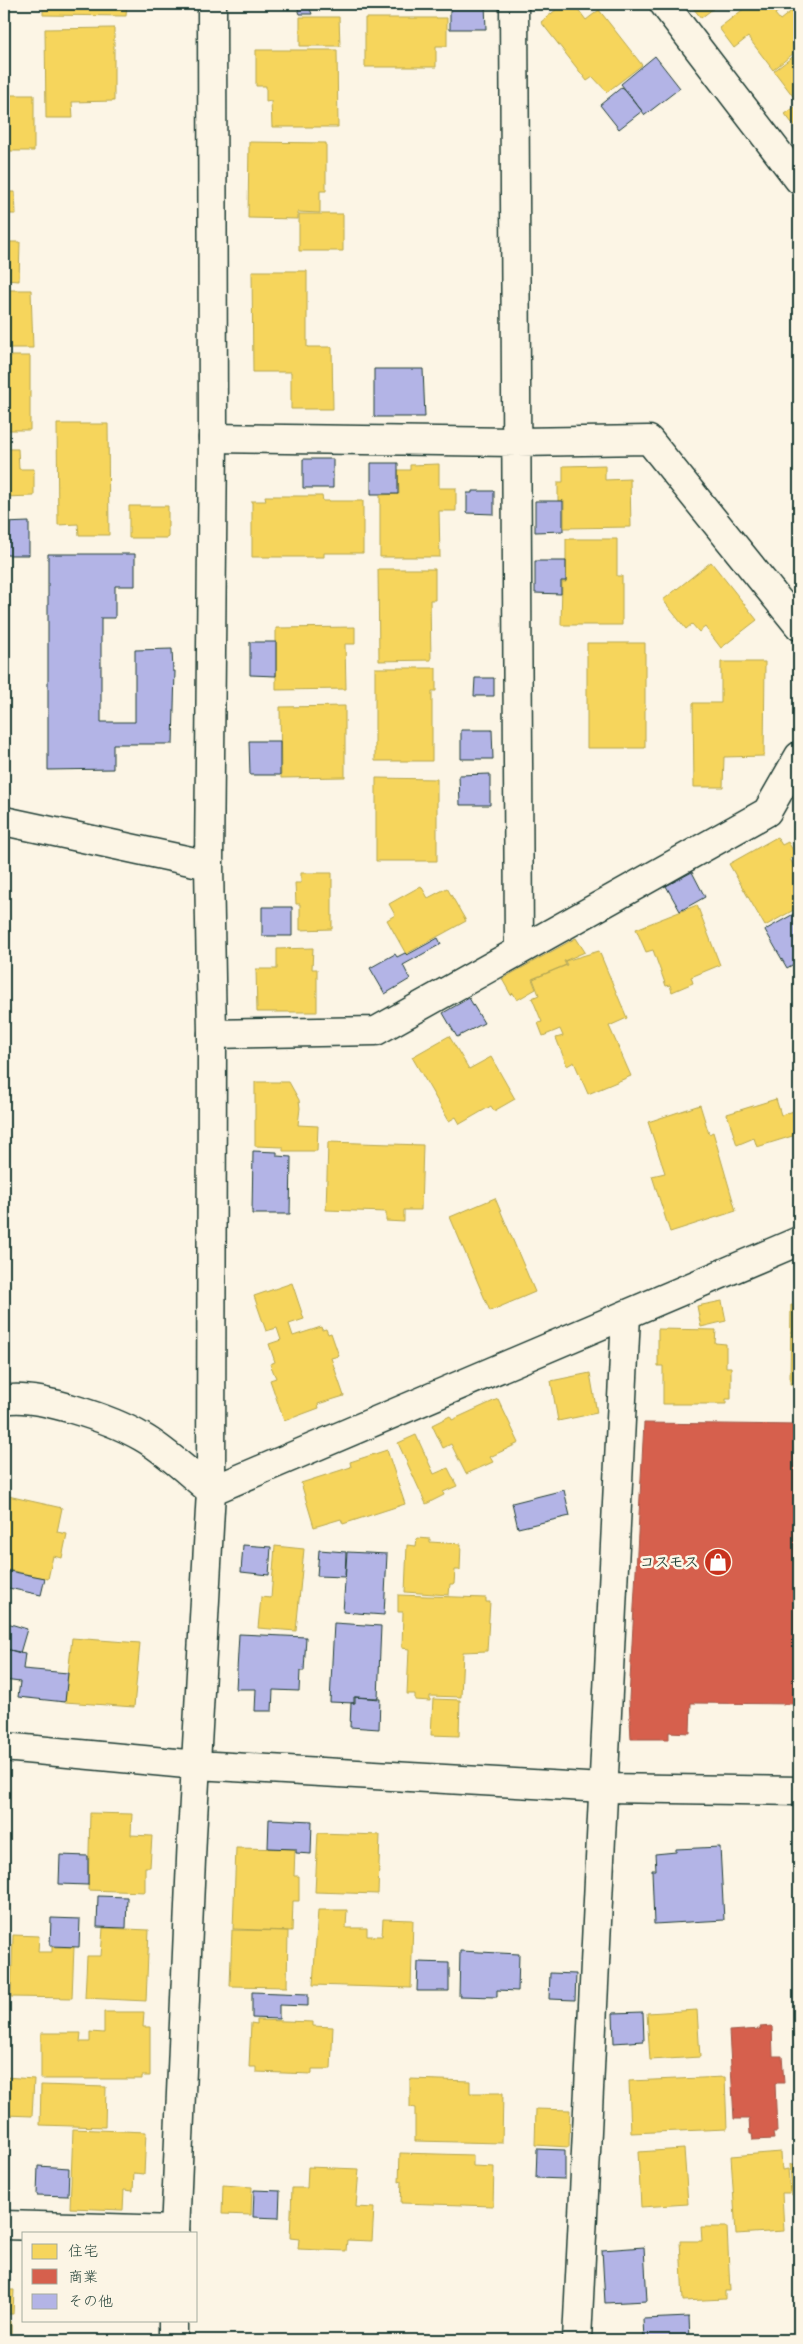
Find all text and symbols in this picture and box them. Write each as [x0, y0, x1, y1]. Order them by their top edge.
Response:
shop icon: コスモス [703, 1547, 733, 1577]
place label: コスモス [640, 1553, 699, 1572]
legend [22, 2232, 198, 2322]
text: 住宅 [68, 2242, 98, 2261]
text: 商業 [68, 2268, 98, 2287]
text: その他 [68, 2292, 113, 2311]

